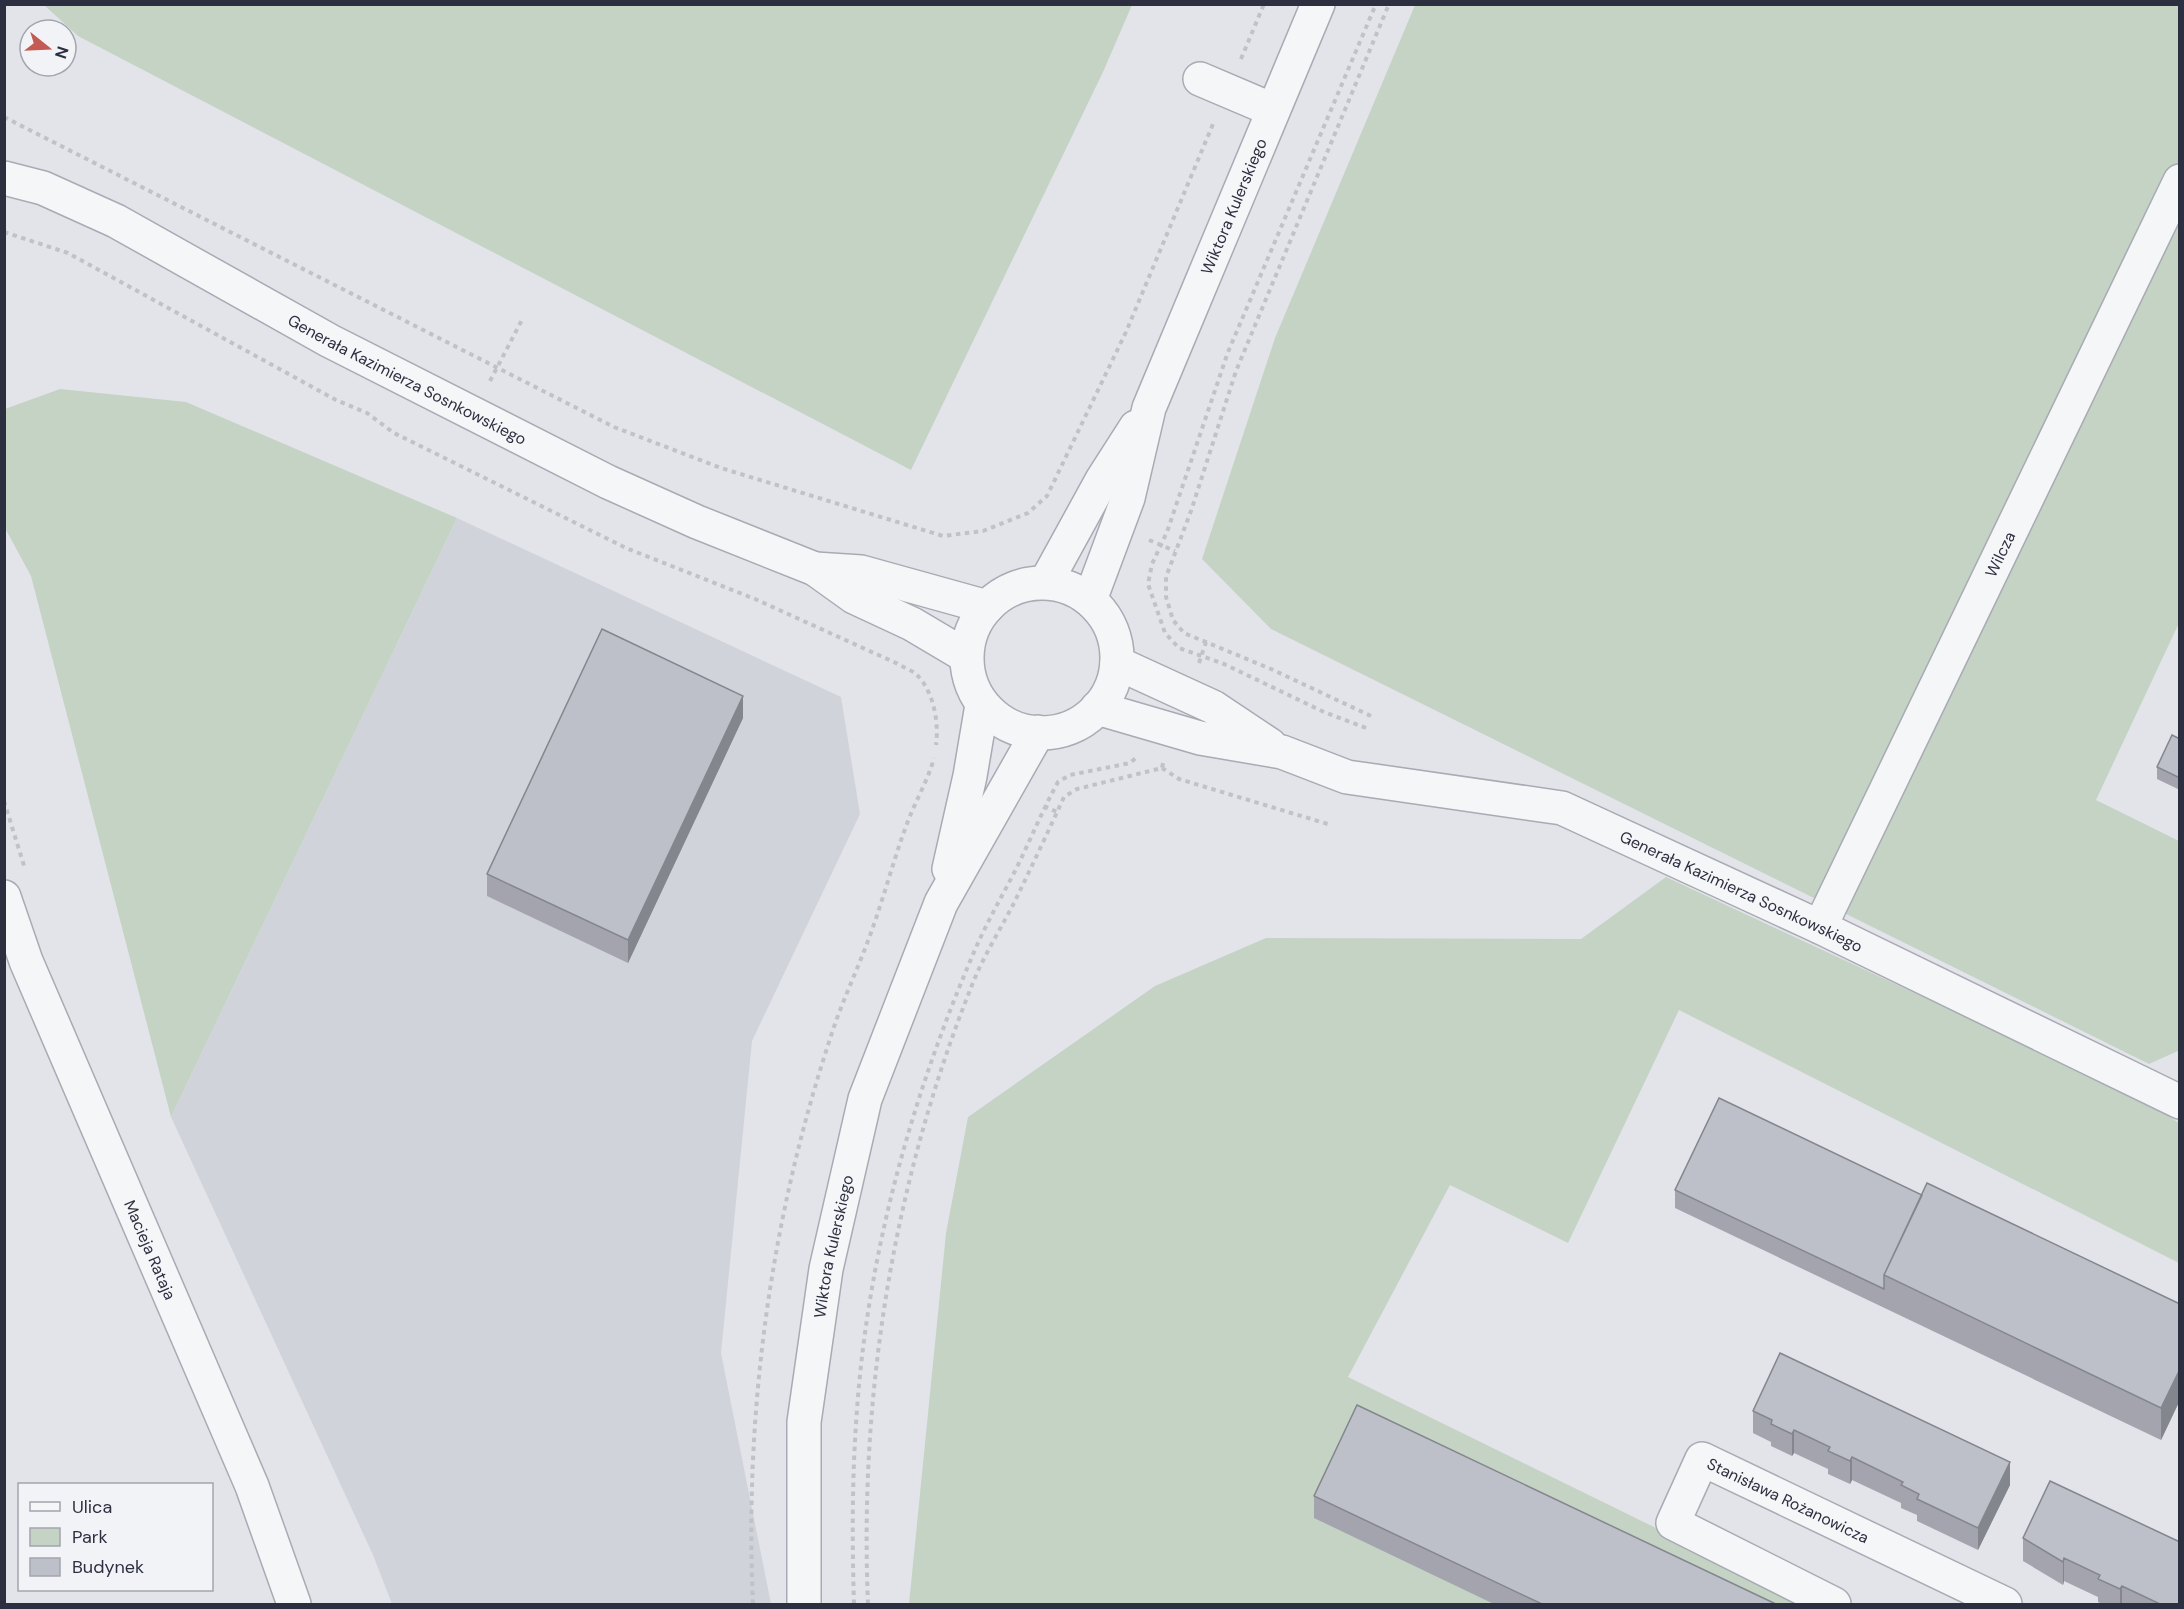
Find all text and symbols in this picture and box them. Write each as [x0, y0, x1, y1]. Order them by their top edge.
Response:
north arrow [18, 18, 78, 78]
text: N [50, 44, 74, 61]
street label: Wiktora Kulerskiego [1196, 135, 1272, 278]
street label: Generała Kazimierza Sosnkowskiego [284, 310, 530, 450]
street label: Wilcza [1980, 528, 2020, 581]
street label: Generała Kazimierza Sosnkowskiego [1616, 826, 1866, 957]
street label: Wiktora Kulerskiego [809, 1173, 858, 1320]
street label: Macieja Rataja [119, 1197, 181, 1303]
street label: Stanisława Rożanowicza [1704, 1453, 1872, 1548]
legend [18, 1483, 213, 1591]
text: Ulica [72, 1495, 112, 1519]
text: Park [72, 1525, 108, 1549]
text: Budynek [72, 1555, 144, 1579]

